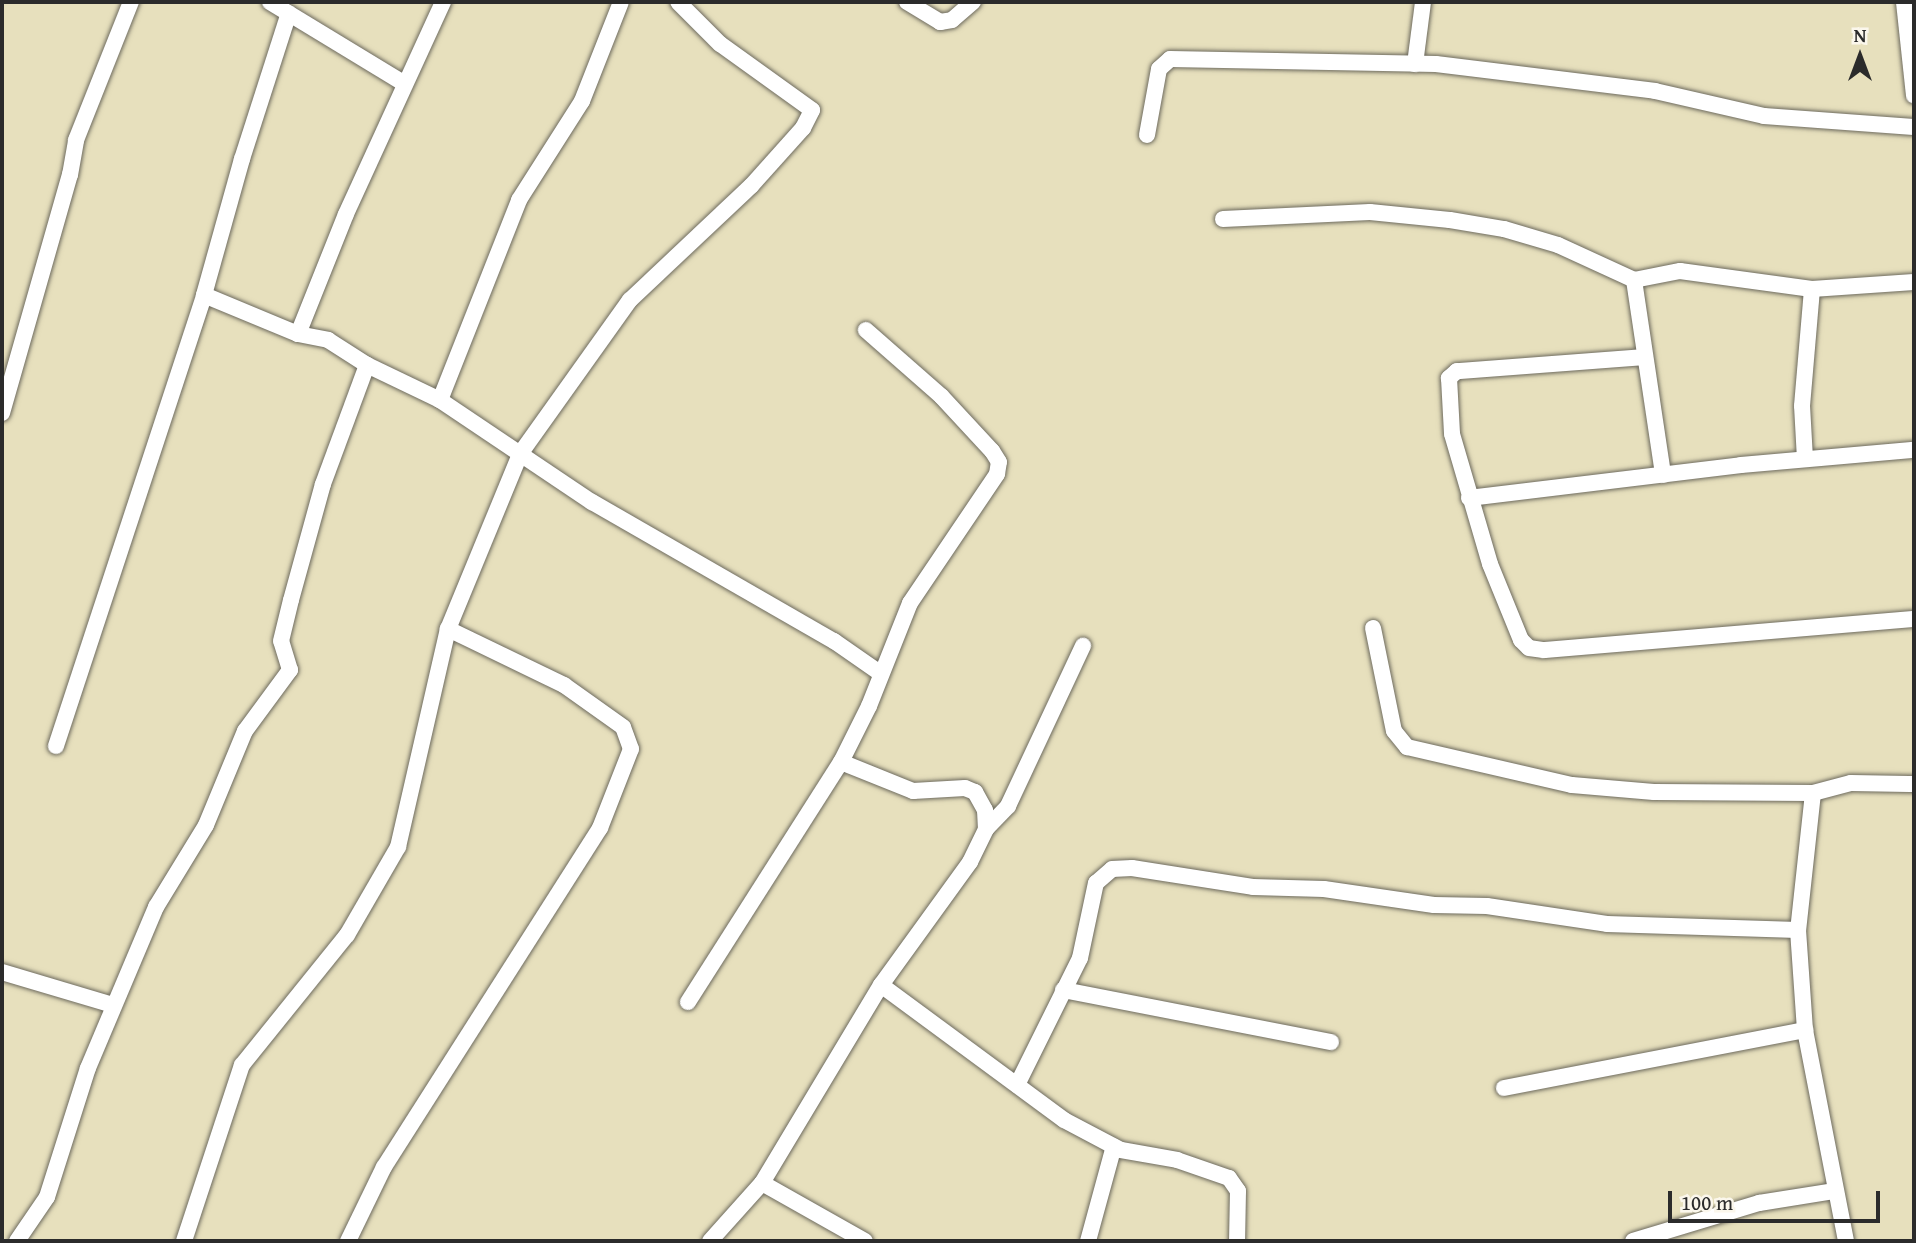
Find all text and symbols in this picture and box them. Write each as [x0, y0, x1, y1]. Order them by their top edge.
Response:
north arrow [1825, 21, 1895, 91]
text: N [1854, 21, 1866, 49]
scale bar [1671, 1176, 1883, 1220]
text: 100 m [1681, 1187, 1733, 1218]

